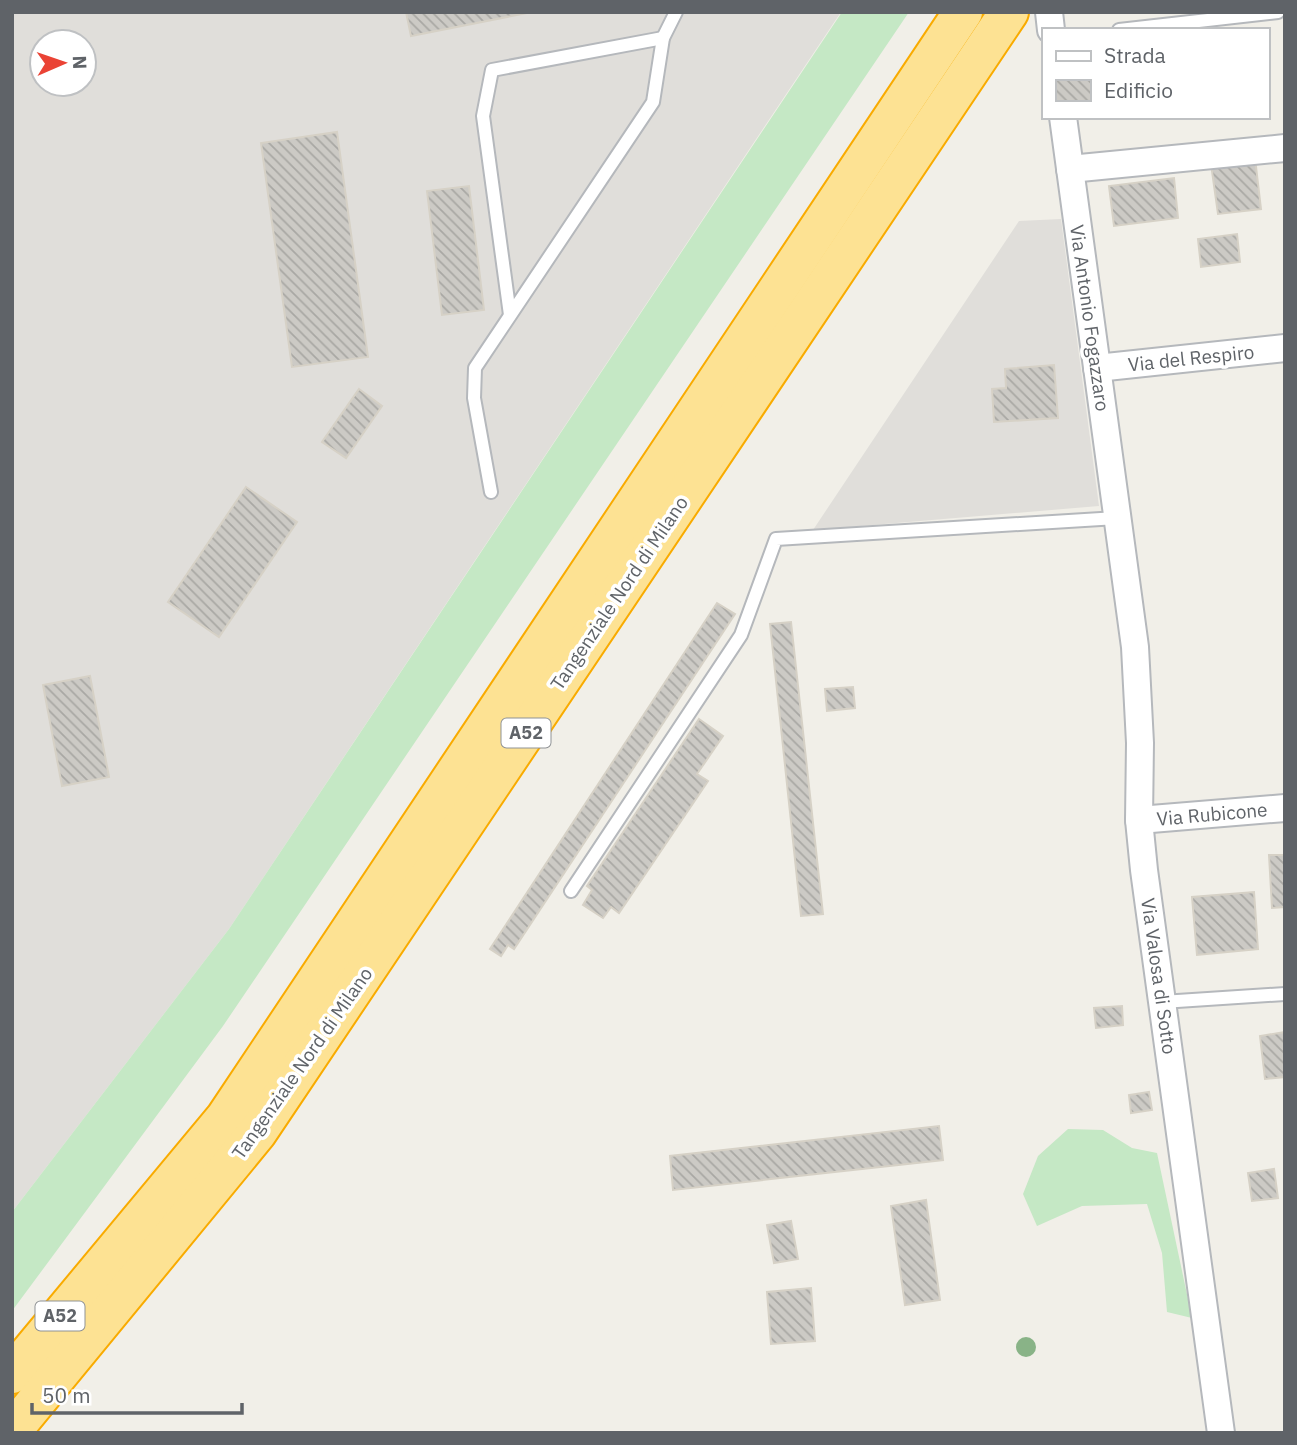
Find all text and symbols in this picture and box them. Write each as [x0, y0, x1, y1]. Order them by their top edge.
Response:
north arrow [28, 28, 98, 98]
legend [1042, 28, 1269, 119]
text: Strada [1104, 41, 1166, 69]
text: N [68, 55, 92, 70]
text: Edificio [1104, 76, 1173, 104]
street label: Via Antonio Fogazzaro [1065, 223, 1115, 413]
street label: Via del Respiro [1127, 339, 1255, 377]
street label: Tangenziale Nord di Milano [545, 491, 693, 695]
road number: A52 [502, 718, 550, 748]
street label: Via Rubicone [1156, 797, 1268, 831]
street label: Via Valosa di Sotto [1136, 896, 1182, 1056]
street label: Tangenziale Nord di Milano [226, 962, 378, 1164]
road number: A52 [36, 1302, 84, 1330]
scale bar [32, 1372, 242, 1416]
text: 50 m [42, 1381, 91, 1409]

